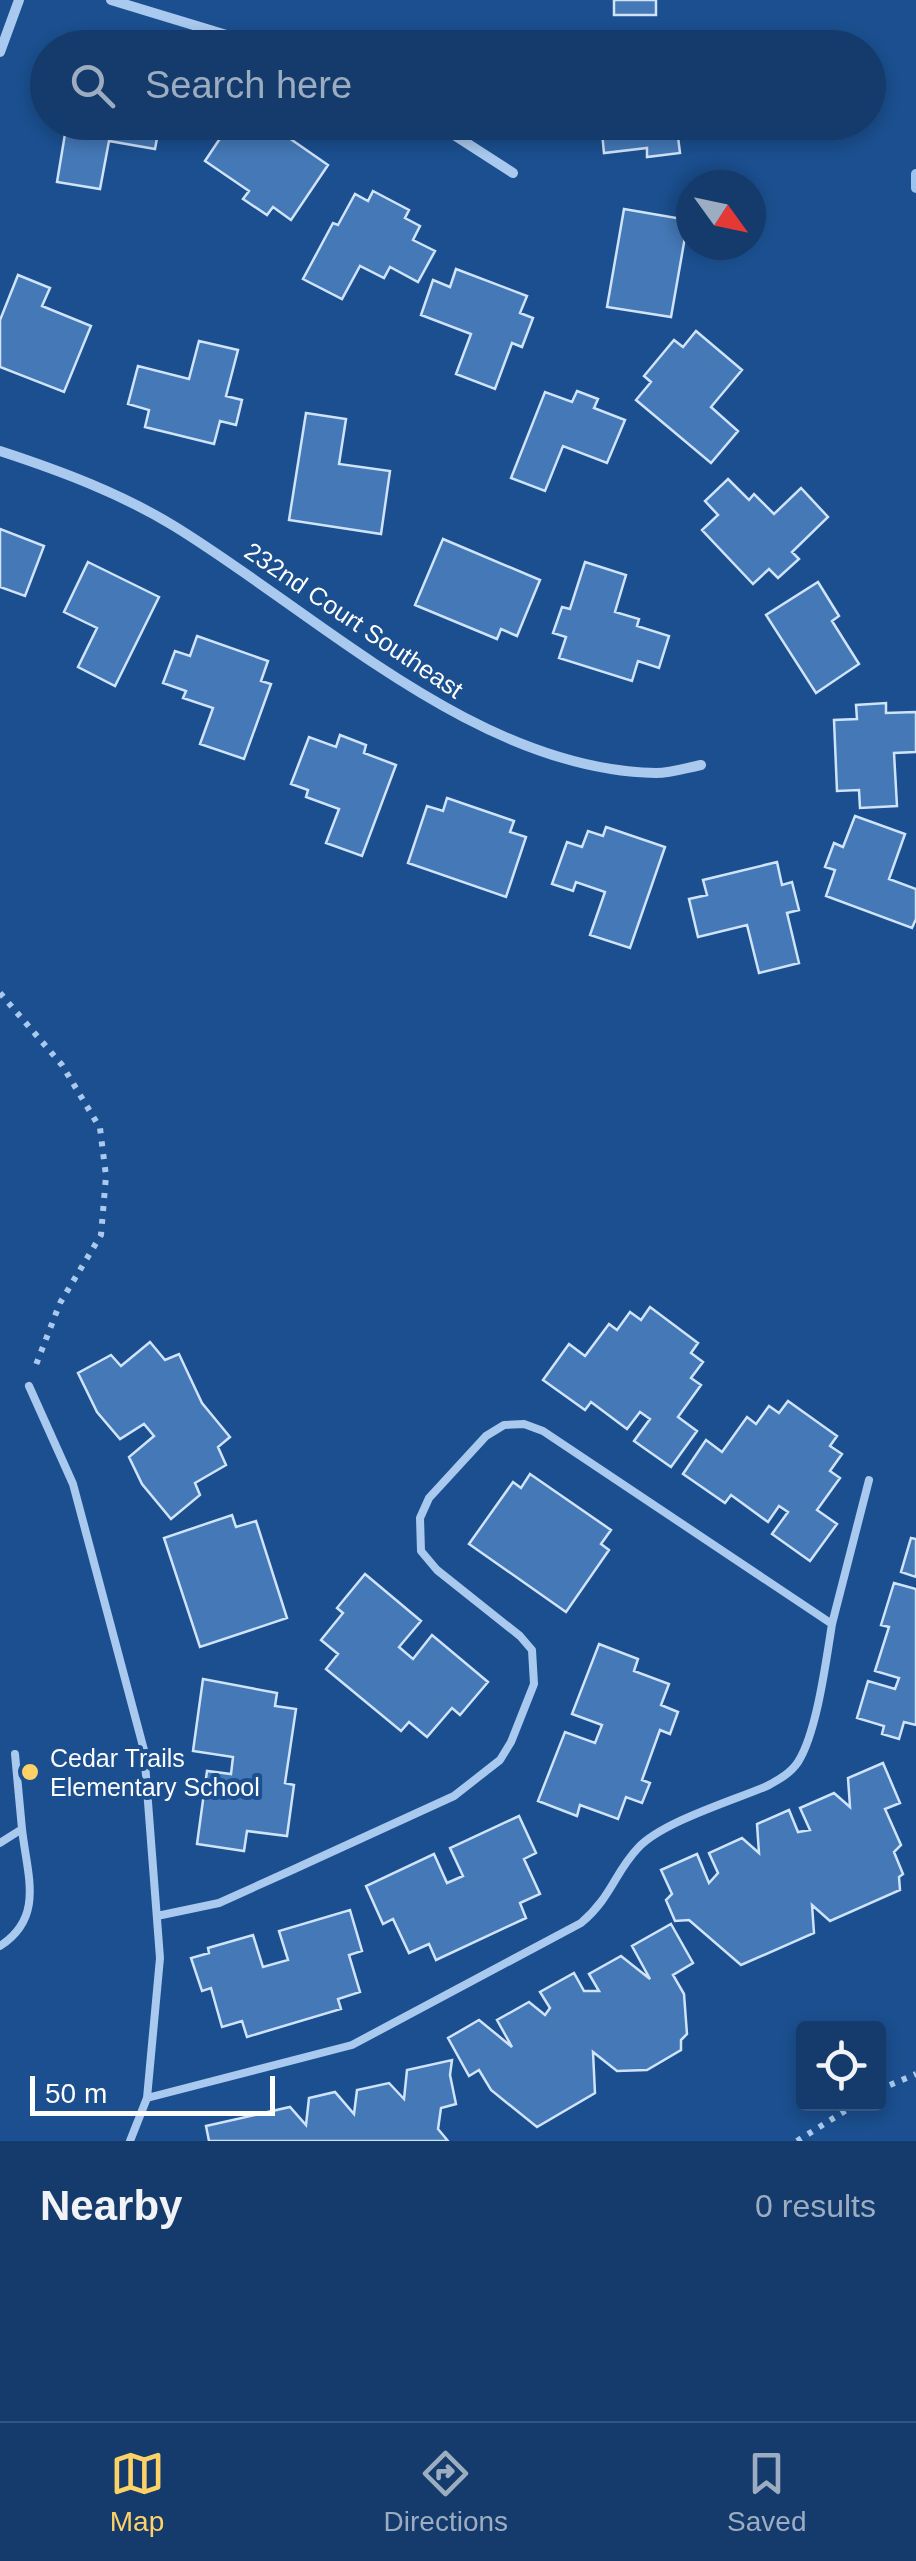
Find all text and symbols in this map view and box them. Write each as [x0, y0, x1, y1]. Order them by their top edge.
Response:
search box [30, 30, 886, 140]
icon: search [65, 58, 120, 113]
text: Search here [145, 64, 352, 106]
north arrow [676, 170, 766, 260]
street label: 232nd Court Southeast [240, 536, 468, 704]
place label: Cedar Trails Elementary School [50, 1744, 260, 1801]
marker: Cedar Trails Elementary School [19, 1761, 41, 1783]
map controls [796, 2021, 886, 2111]
button: locate [796, 2021, 886, 2111]
scale bar [30, 2071, 275, 2116]
text: 50 m [45, 2078, 107, 2109]
text: Nearby [40, 2182, 182, 2229]
text: 0 results [755, 2188, 876, 2224]
tab: Map [110, 2446, 165, 2538]
tab: Directions [384, 2446, 508, 2538]
tab: Saved [727, 2446, 806, 2538]

